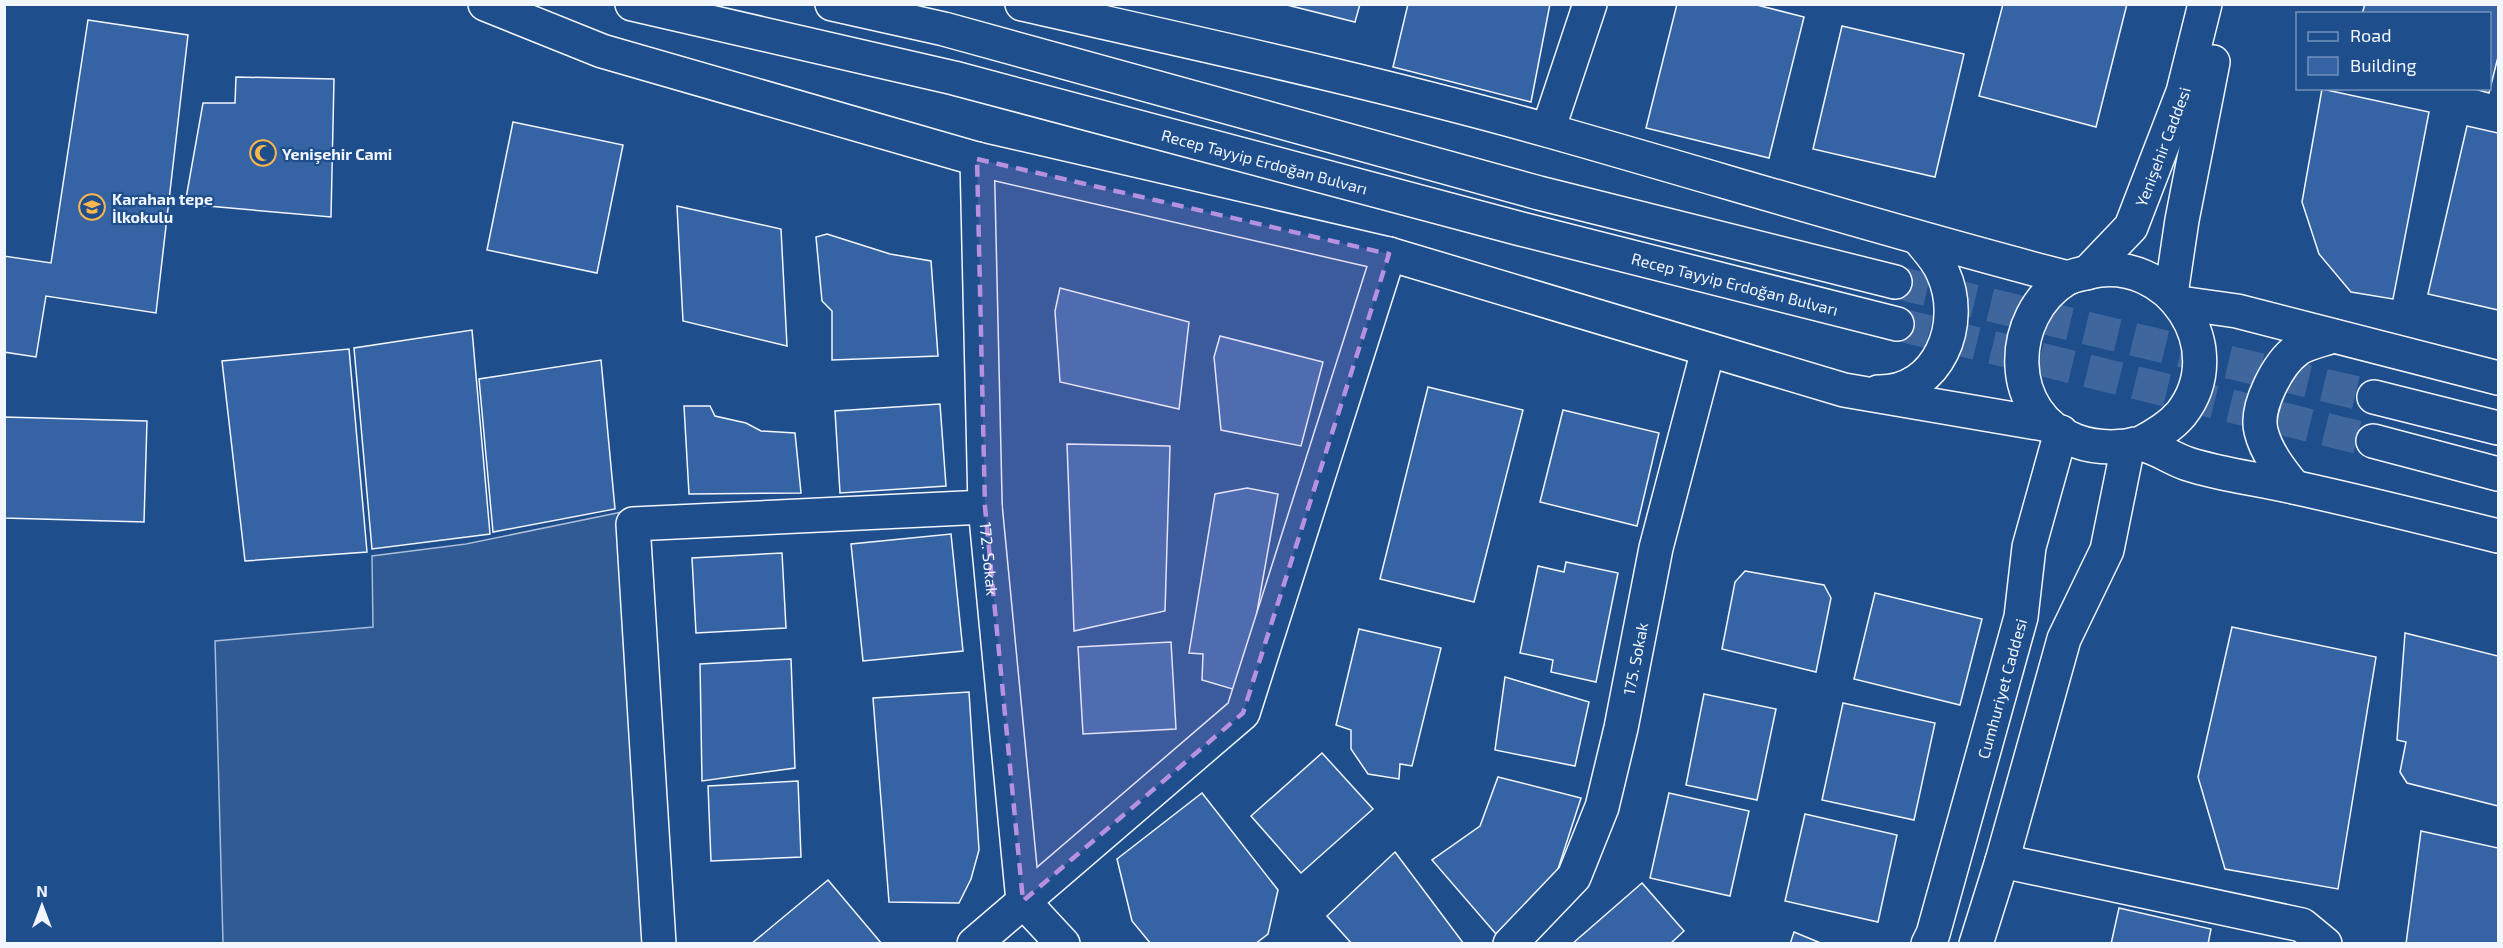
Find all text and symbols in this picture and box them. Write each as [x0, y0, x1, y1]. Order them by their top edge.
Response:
legend [2296, 12, 2491, 90]
text: Road [2350, 24, 2391, 46]
text: Building [2350, 54, 2417, 76]
street label: Yenişehir Caddesi [2130, 85, 2193, 209]
street label: Recep Tayyip Erdoğan Bulvarı [1160, 124, 1370, 197]
mosque icon: Yenişehir Cami [248, 138, 278, 168]
place label: Yenişehir Cami [282, 144, 392, 165]
place label: Karahan tepe İlkokulu [112, 189, 213, 226]
school or university icon: Karahan tepe İlkokulu [77, 192, 107, 222]
street label: Recep Tayyip Erdoğan Bulvarı [1630, 248, 1841, 318]
street label: 172. Sokak [977, 521, 1003, 596]
street label: Cumhuriyet Caddesi [1973, 616, 2030, 761]
street label: 175. Sokak [1618, 621, 1651, 697]
north arrow [12, 876, 72, 936]
text: N [36, 881, 48, 900]

